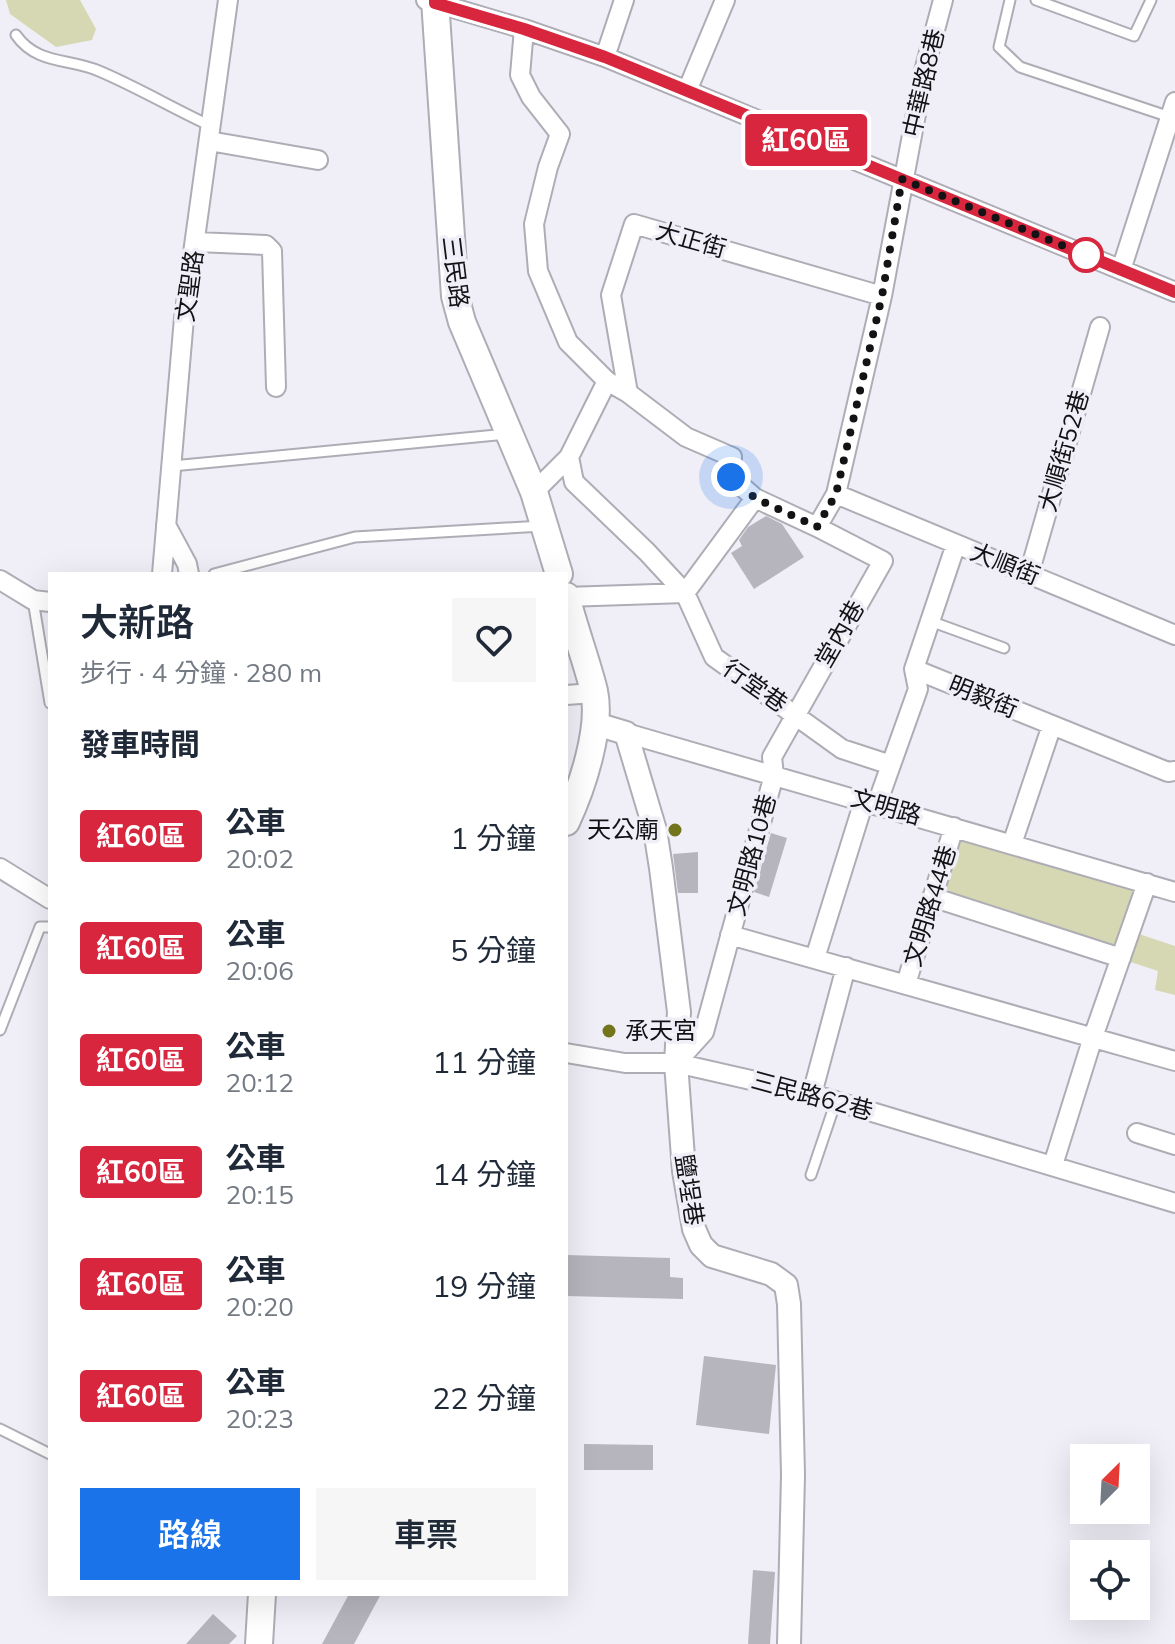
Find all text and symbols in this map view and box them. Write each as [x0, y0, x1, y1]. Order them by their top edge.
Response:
street label: 中華路8巷 [896, 26, 950, 140]
line badge: 紅60區 [750, 114, 862, 166]
text: 紅60區 [761, 122, 851, 157]
street label: 大正街 [653, 215, 730, 263]
street label: 三民路 [437, 234, 475, 309]
unlabelled marker [1069, 238, 1103, 272]
street label: 文聖路 [169, 248, 209, 324]
street label: 大順街52巷 [1031, 387, 1095, 515]
your location [711, 457, 751, 497]
street label: 大順街 [966, 536, 1044, 590]
street label: 堂內巷 [808, 595, 870, 672]
text: 大新路 [80, 598, 194, 646]
button: heart [452, 598, 536, 682]
street label: 行堂巷 [717, 652, 794, 718]
text: 步行 · 4 分鐘 · 280 m [80, 656, 322, 689]
street label: 明毅街 [944, 669, 1022, 723]
text: 發車時間 [80, 725, 200, 763]
street label: 文明路 [848, 782, 925, 830]
street label: 文明路10巷 [720, 791, 782, 919]
text: 公車 [226, 803, 286, 841]
place label: 天公廟 [587, 814, 659, 844]
text: 紅60區 [96, 818, 186, 853]
text: 1 分鐘 [450, 819, 536, 857]
marker: 天公廟 [666, 821, 684, 839]
text: 20:02 [226, 842, 294, 875]
street label: 文明路44巷 [896, 842, 962, 970]
text: 公車 [226, 915, 286, 953]
text: 紅60區 [96, 930, 186, 965]
text: 5 分鐘 [450, 931, 536, 969]
text: 20:06 [226, 954, 294, 987]
place label: 承天宮 [625, 1015, 697, 1045]
marker: 承天宮 [600, 1022, 618, 1040]
text: 公車 [226, 1027, 286, 1065]
text: 紅60區 [96, 1042, 186, 1077]
text: 11 分鐘 [432, 1043, 536, 1081]
street label: 三民路62巷 [748, 1064, 876, 1126]
text: 20:12 [226, 1066, 294, 1099]
text: 公車 [226, 1139, 286, 1177]
street label: 鹽埕巷 [670, 1152, 710, 1228]
text: 紅60區 [96, 1154, 186, 1189]
text: 14 分鐘 [432, 1155, 536, 1193]
text: 20:15 [226, 1178, 294, 1211]
text: 公車 [226, 1251, 286, 1289]
text: 紅60區 [96, 1266, 186, 1301]
text: 19 分鐘 [432, 1267, 536, 1305]
text: 20:20 [226, 1290, 294, 1323]
text: 公車 [226, 1363, 286, 1401]
text: 紅60區 [96, 1378, 186, 1413]
text: 22 分鐘 [432, 1379, 536, 1417]
text: 20:23 [226, 1402, 294, 1435]
north arrow [1070, 1444, 1150, 1524]
map controls [1070, 1444, 1150, 1620]
button: 路線 [80, 1488, 300, 1580]
button: 車票 [316, 1488, 536, 1580]
button: locate [1070, 1540, 1150, 1620]

